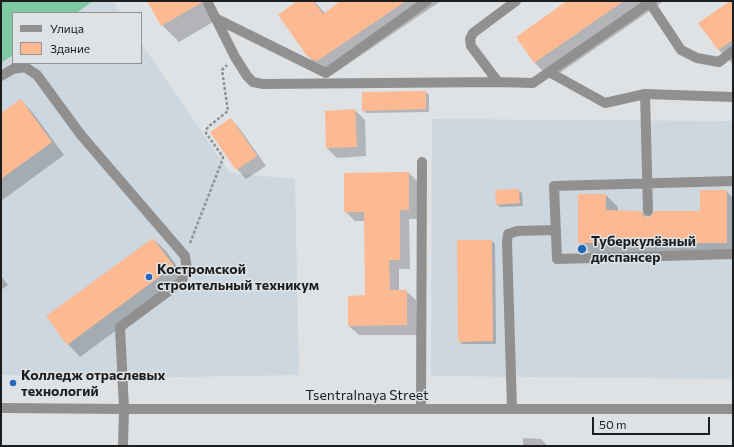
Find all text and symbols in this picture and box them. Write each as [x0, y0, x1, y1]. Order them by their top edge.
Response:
legend [12, 12, 142, 64]
text: Улица [50, 21, 84, 35]
text: Здание [50, 41, 90, 55]
place label: Туберкулёзный диспансер [591, 233, 696, 266]
marker: Туберкулёзный диспансер [576, 243, 588, 255]
place label: Костромской строительный техникум [157, 261, 319, 294]
marker: Костромской строительный техникум [144, 272, 154, 282]
place label: Колледж отраслевых технологий [21, 367, 165, 400]
marker: Колледж отраслевых технологий [8, 378, 18, 388]
street label: Tsentralnaya Street [305, 387, 429, 403]
scale bar [594, 409, 712, 435]
text: 50 m [599, 417, 627, 431]

